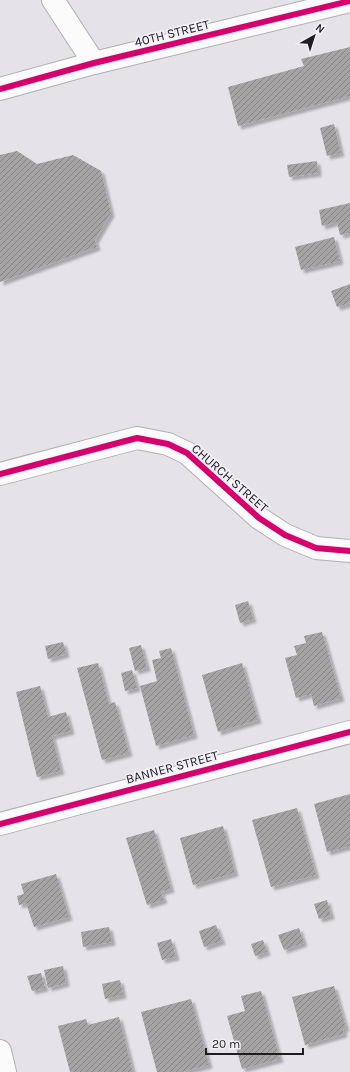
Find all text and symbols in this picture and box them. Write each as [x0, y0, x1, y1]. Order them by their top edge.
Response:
street label: 40TH STREET [133, 16, 212, 50]
north arrow [294, 16, 334, 56]
text: N [313, 21, 327, 36]
street label: CHURCH STREET [189, 441, 272, 516]
street label: BANNER STREET [124, 747, 220, 787]
scale bar [206, 1030, 303, 1056]
text: 20 m [212, 1037, 240, 1051]

